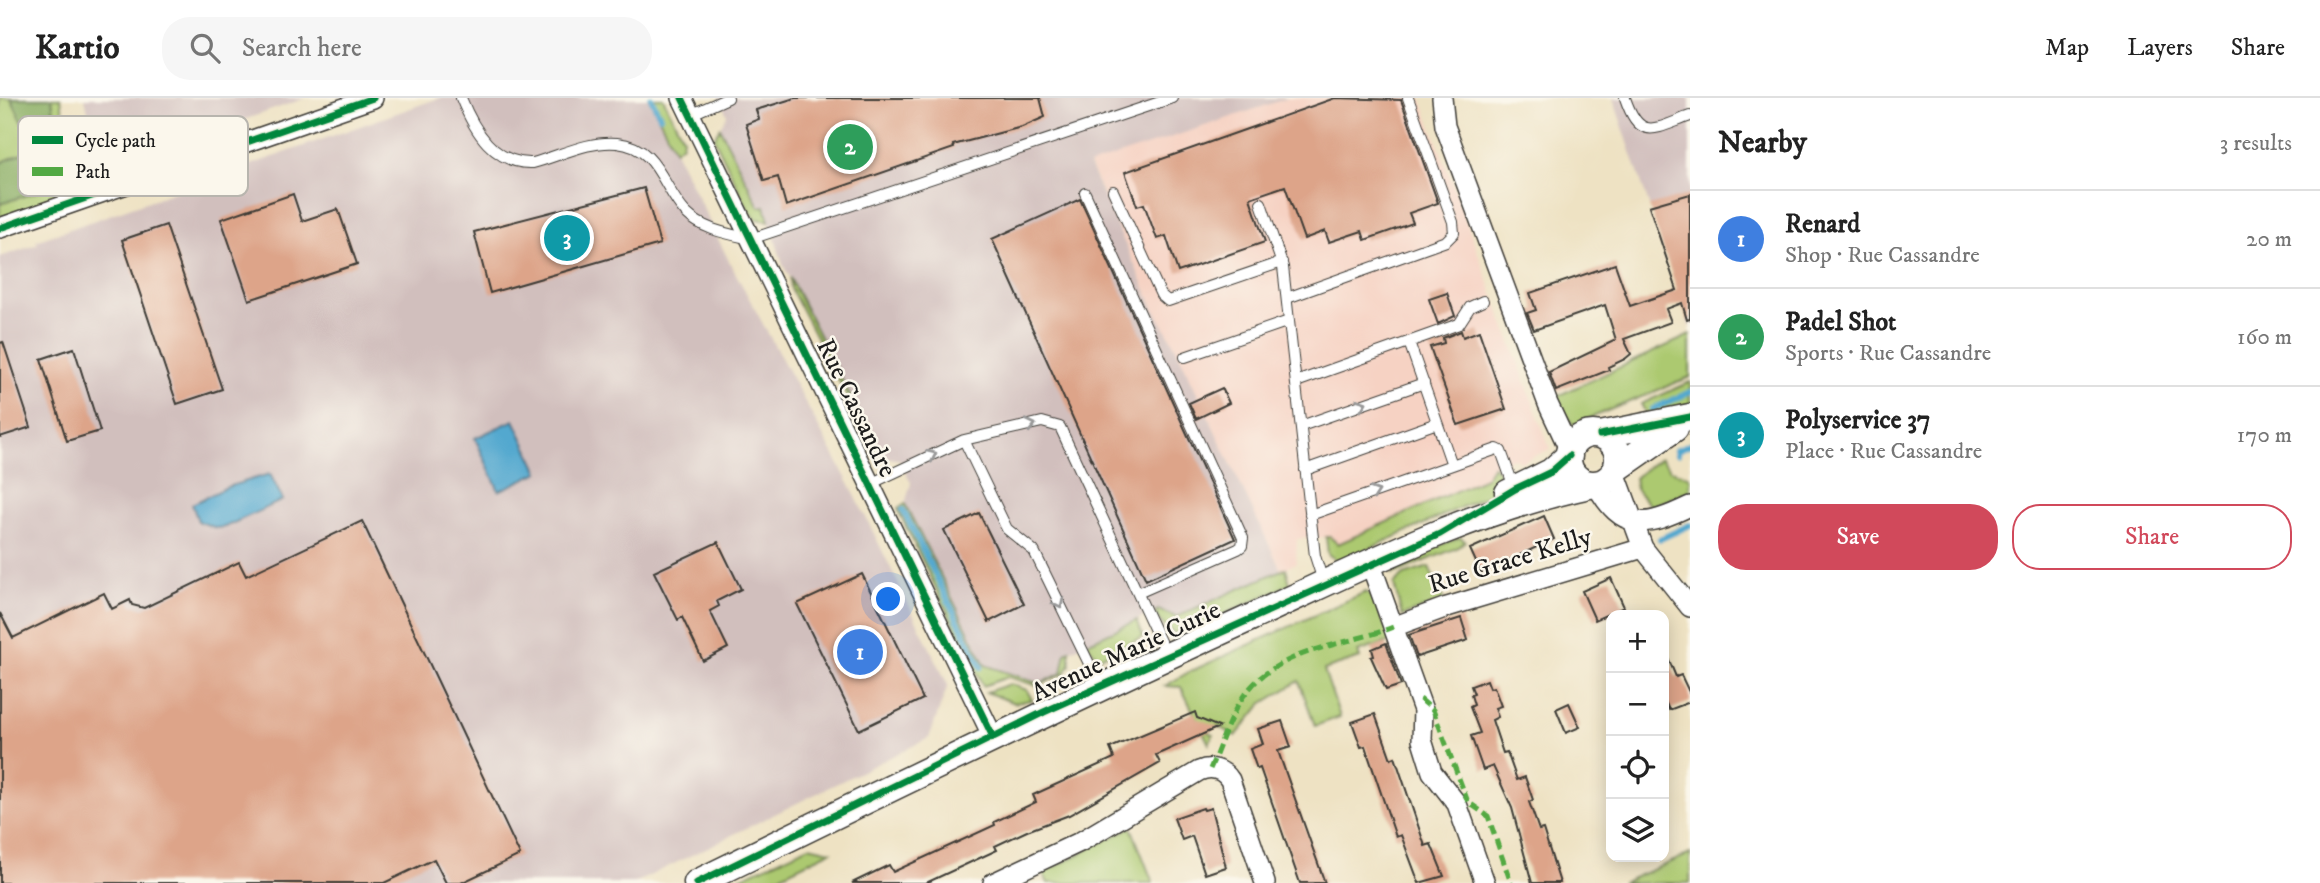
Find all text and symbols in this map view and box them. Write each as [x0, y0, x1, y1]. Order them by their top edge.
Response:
search box [162, 17, 652, 80]
text: Kartio [35, 28, 120, 69]
icon: search [186, 29, 224, 67]
text: Search here [242, 32, 362, 65]
text: Map [2045, 33, 2089, 63]
text: Layers [2127, 33, 2193, 63]
text: Share [2231, 33, 2285, 63]
legend [18, 116, 248, 196]
pin: 2 [827, 121, 873, 173]
text: Nearby [1718, 125, 1807, 162]
text: 3 results [2220, 129, 2292, 158]
text: Cycle path [75, 130, 156, 153]
text: Path [75, 161, 110, 184]
text: Renard [1785, 208, 1860, 241]
pin: 3 [544, 212, 590, 264]
text: 1 [1737, 225, 1745, 254]
text: 20 m [2246, 225, 2292, 254]
text: Shop · Rue Cassandre [1785, 241, 1980, 270]
text: Padel Shot [1785, 306, 1896, 339]
text: 2 [1735, 323, 1747, 352]
text: 160 m [2237, 323, 2292, 352]
street label: Rue Cassandre [808, 333, 904, 483]
text: Sports · Rue Cassandre [1785, 339, 1991, 368]
one-way arrow [1355, 398, 1368, 412]
text: Polyservice 37 [1785, 404, 1931, 437]
one-way arrow [1025, 419, 1037, 433]
text: 3 [1737, 421, 1745, 450]
text: 170 m [2237, 421, 2292, 450]
text: Place · Rue Cassandre [1785, 437, 1982, 466]
one-way arrow [925, 450, 937, 464]
one-way arrow [1368, 486, 1380, 500]
button: Save [1718, 504, 1998, 570]
button: Share [2012, 504, 2292, 570]
street label: Rue Grace Kelly [1424, 520, 1596, 601]
your location [871, 582, 905, 616]
street label: Avenue Marie Curie [1026, 594, 1226, 710]
one-way arrow [1051, 597, 1065, 609]
map controls [1606, 610, 1669, 862]
button: + [1606, 610, 1669, 673]
pin: 1 [837, 626, 883, 678]
button: − [1606, 673, 1669, 736]
button: locate [1606, 736, 1669, 799]
button: layers [1606, 799, 1669, 862]

